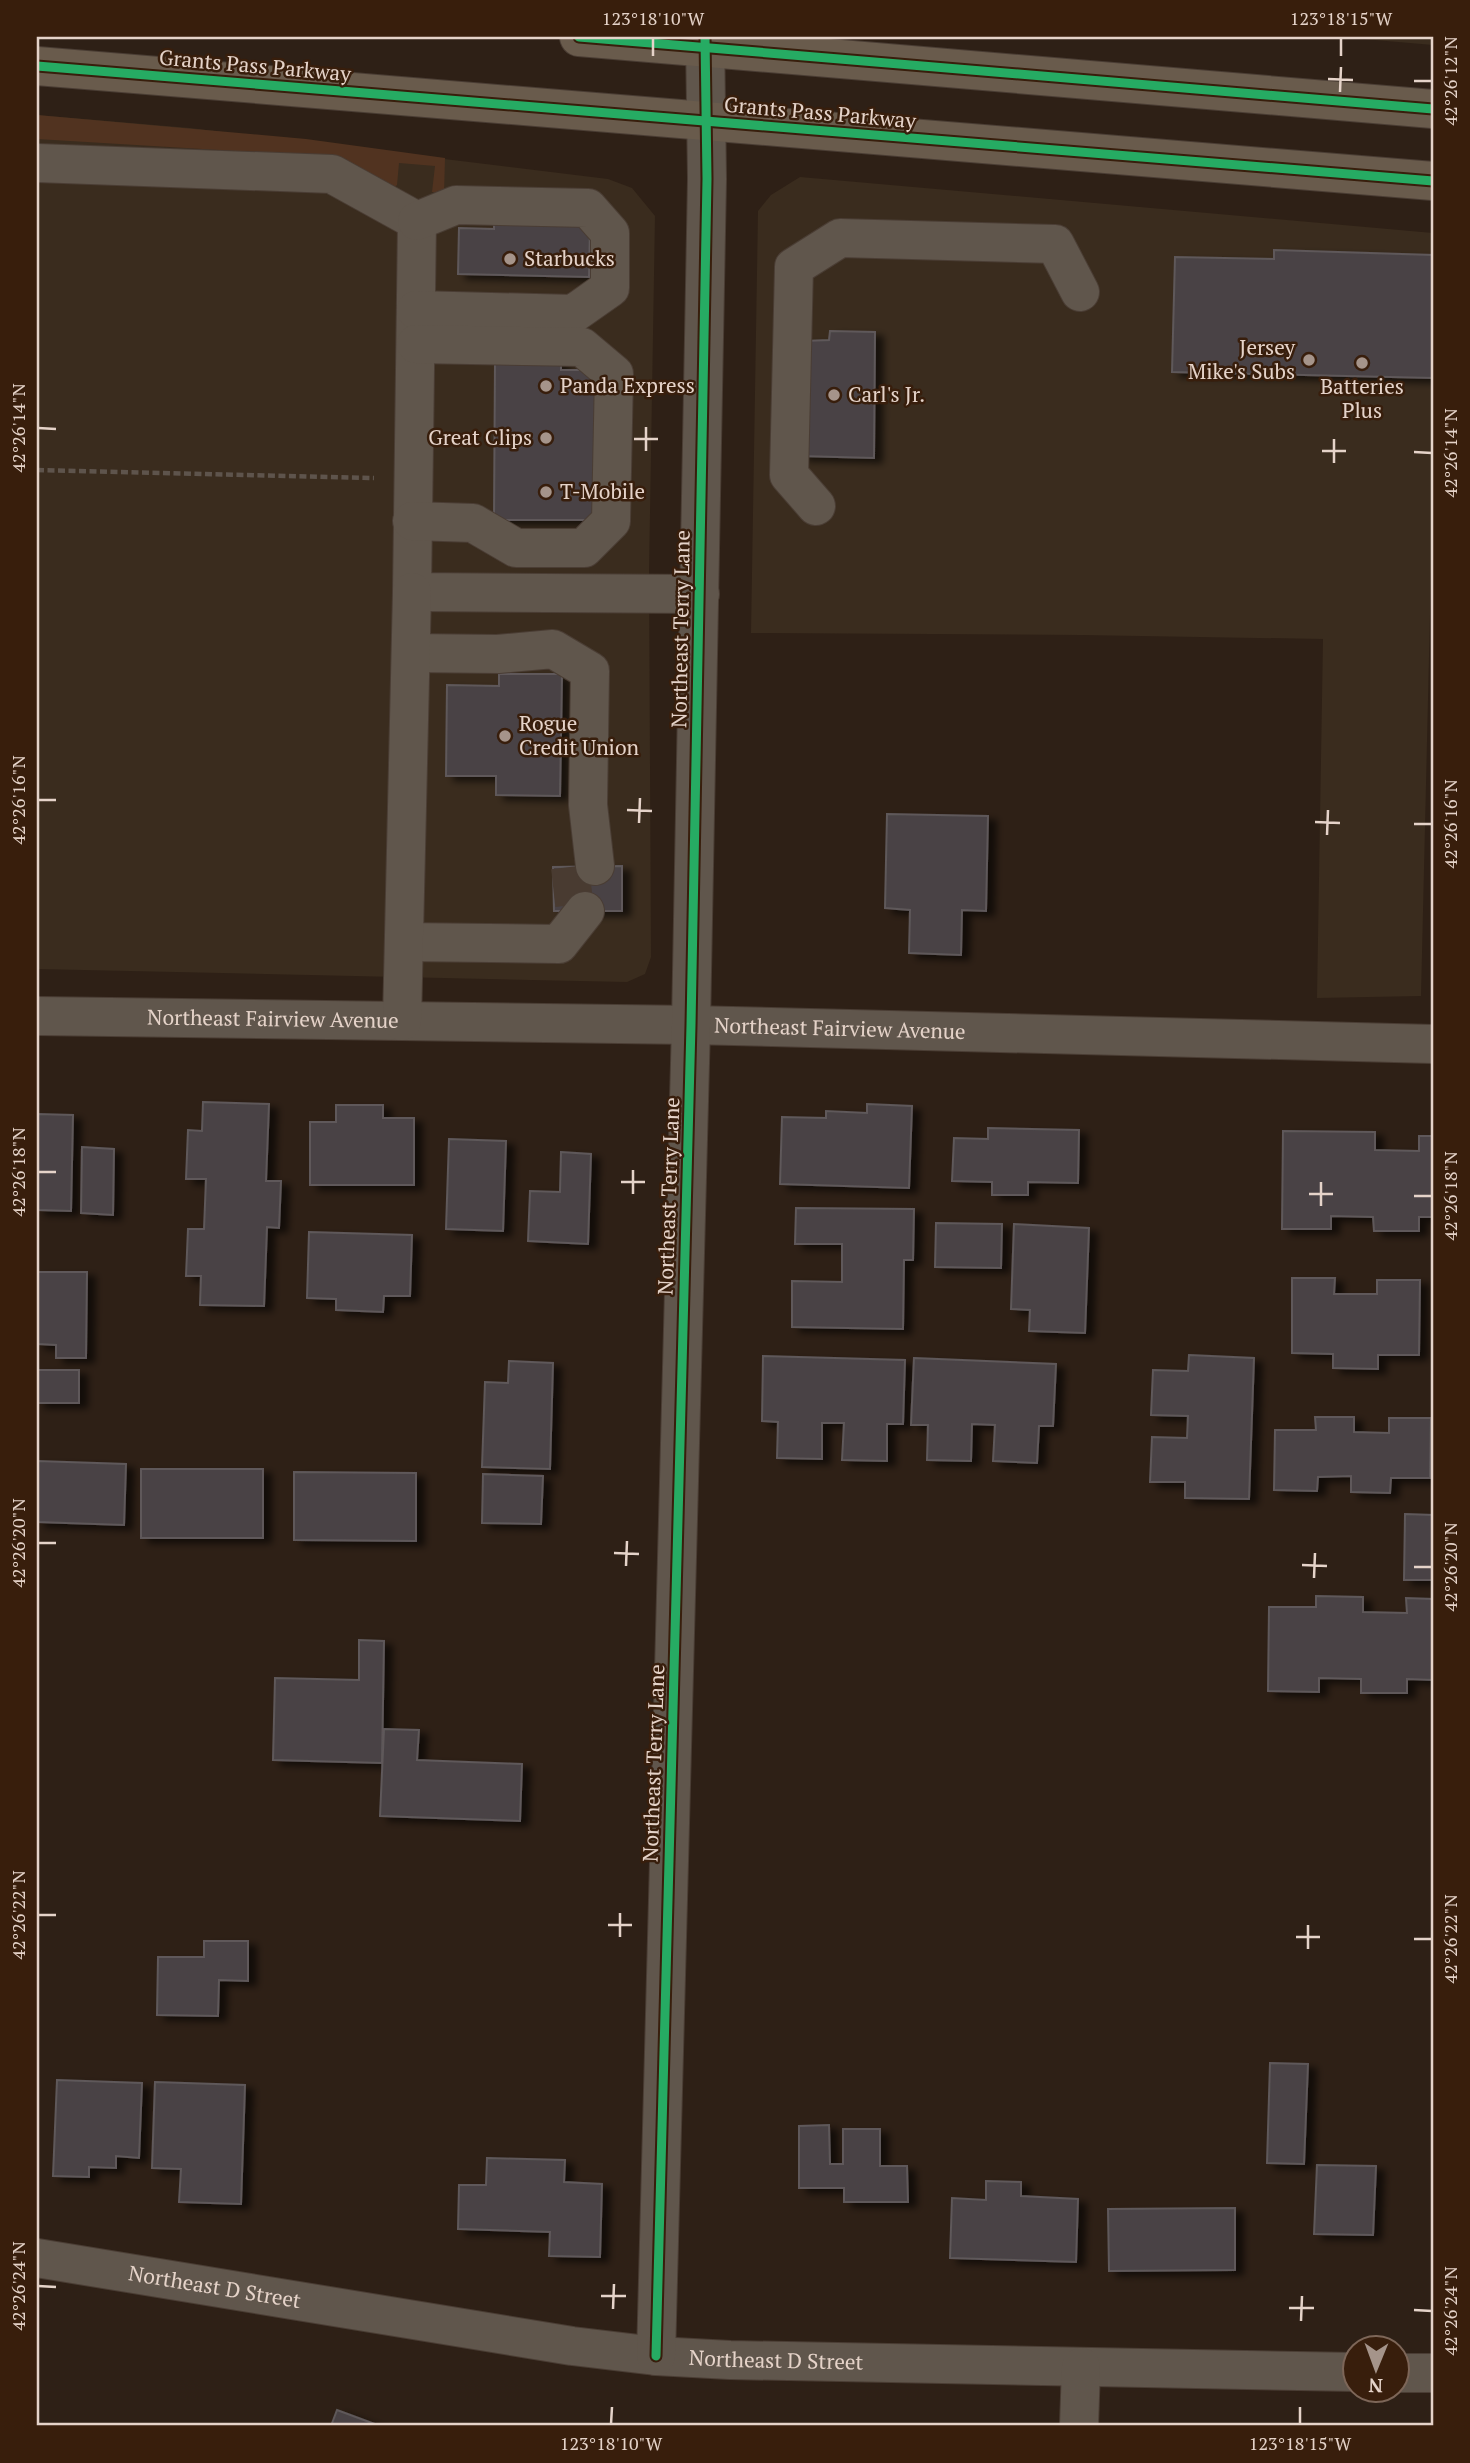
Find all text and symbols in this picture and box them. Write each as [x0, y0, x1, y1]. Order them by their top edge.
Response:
text: 123°18'10"W [602, 6, 704, 30]
text: 123°18'15"W [1290, 6, 1392, 30]
text: 42°26'12"N [1438, 36, 1462, 126]
street label: Grants Pass Parkway [158, 43, 353, 87]
street label: Grants Pass Parkway [723, 90, 918, 134]
place label: Starbucks [524, 244, 615, 272]
marker: Starbucks [502, 251, 518, 267]
place label: Jersey Mike's Subs [1188, 333, 1295, 385]
marker: Jersey Mike's Subs [1301, 352, 1317, 368]
marker: Batteries Plus [1354, 355, 1370, 371]
place label: Panda Express [560, 371, 695, 399]
place label: Batteries Plus [1320, 372, 1404, 424]
marker: Panda Express [538, 378, 554, 394]
place label: Carl's Jr. [848, 380, 925, 408]
text: 42°26'14"N [6, 383, 30, 473]
marker: Carl's Jr. [826, 387, 842, 403]
text: 42°26'14"N [1438, 408, 1462, 498]
place label: Great Clips [428, 423, 532, 451]
marker: Great Clips [538, 430, 554, 446]
place label: T-Mobile [560, 477, 645, 505]
marker: T-Mobile [538, 484, 554, 500]
street label: Northeast Terry Lane [664, 530, 696, 728]
place label: Rogue Credit Union [519, 709, 640, 761]
marker: Rogue Credit Union [497, 728, 513, 744]
text: 42°26'16"N [6, 755, 30, 845]
text: 42°26'16"N [1438, 779, 1462, 869]
street label: Northeast Fairview Avenue [147, 1003, 399, 1034]
street label: Northeast Fairview Avenue [714, 1011, 966, 1045]
street label: Northeast Terry Lane [651, 1097, 685, 1295]
text: 42°26'18"N [6, 1127, 30, 1217]
text: 42°26'18"N [1438, 1151, 1462, 1241]
text: 42°26'20"N [6, 1498, 30, 1588]
text: 42°26'20"N [1438, 1522, 1462, 1612]
street label: Northeast Terry Lane [636, 1664, 670, 1862]
text: 42°26'22"N [6, 1870, 30, 1960]
text: 42°26'22"N [1438, 1894, 1462, 1984]
text: 42°26'24"N [6, 2241, 30, 2331]
street label: Northeast D Street [126, 2258, 303, 2314]
text: 42°26'24"N [1438, 2266, 1462, 2356]
north arrow [1340, 2334, 1410, 2404]
street label: Northeast D Street [688, 2343, 864, 2376]
text: N [1368, 2374, 1383, 2399]
text: 123°18'10"W [560, 2431, 662, 2455]
text: 123°18'15"W [1249, 2431, 1351, 2455]

